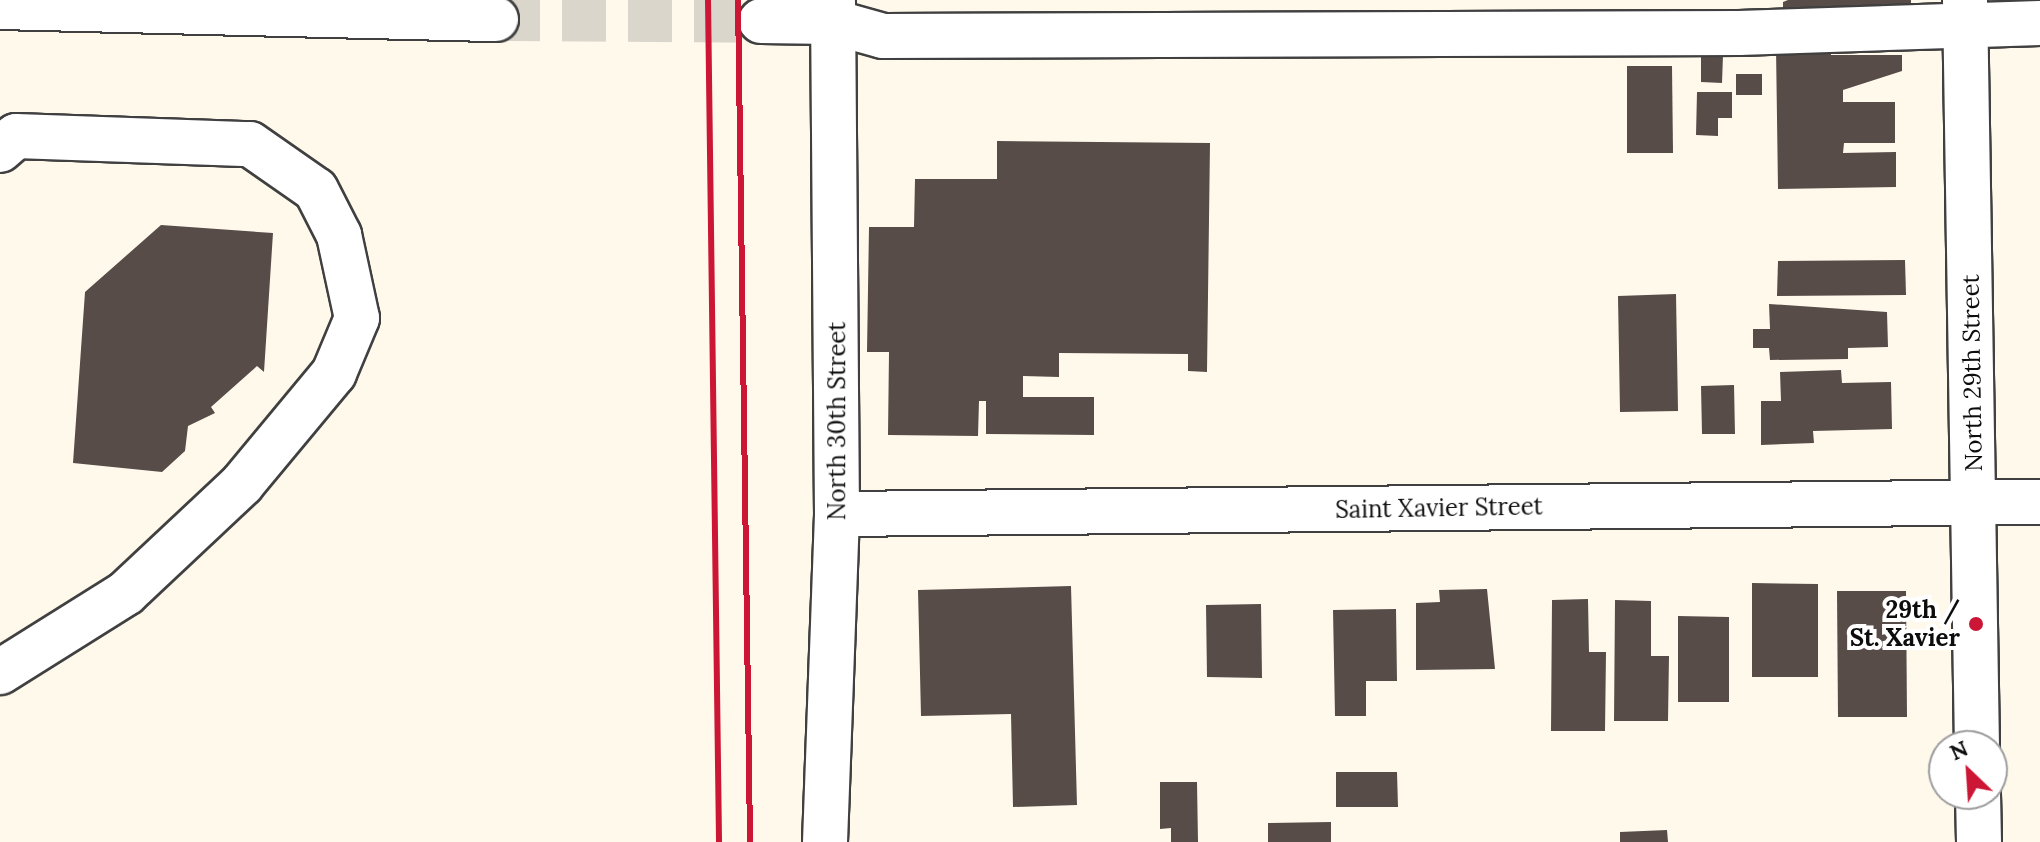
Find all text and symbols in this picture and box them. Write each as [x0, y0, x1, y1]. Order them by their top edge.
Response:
street label: North 29th Street [1956, 274, 1988, 472]
street label: North 30th Street [823, 322, 851, 520]
street label: Saint Xavier Street [1335, 492, 1543, 524]
place label: 29th / St. Xavier [1850, 596, 1960, 652]
marker: 29th / St. Xavier [1967, 615, 1985, 633]
north arrow [1928, 730, 2008, 810]
text: N [1945, 734, 1972, 766]

